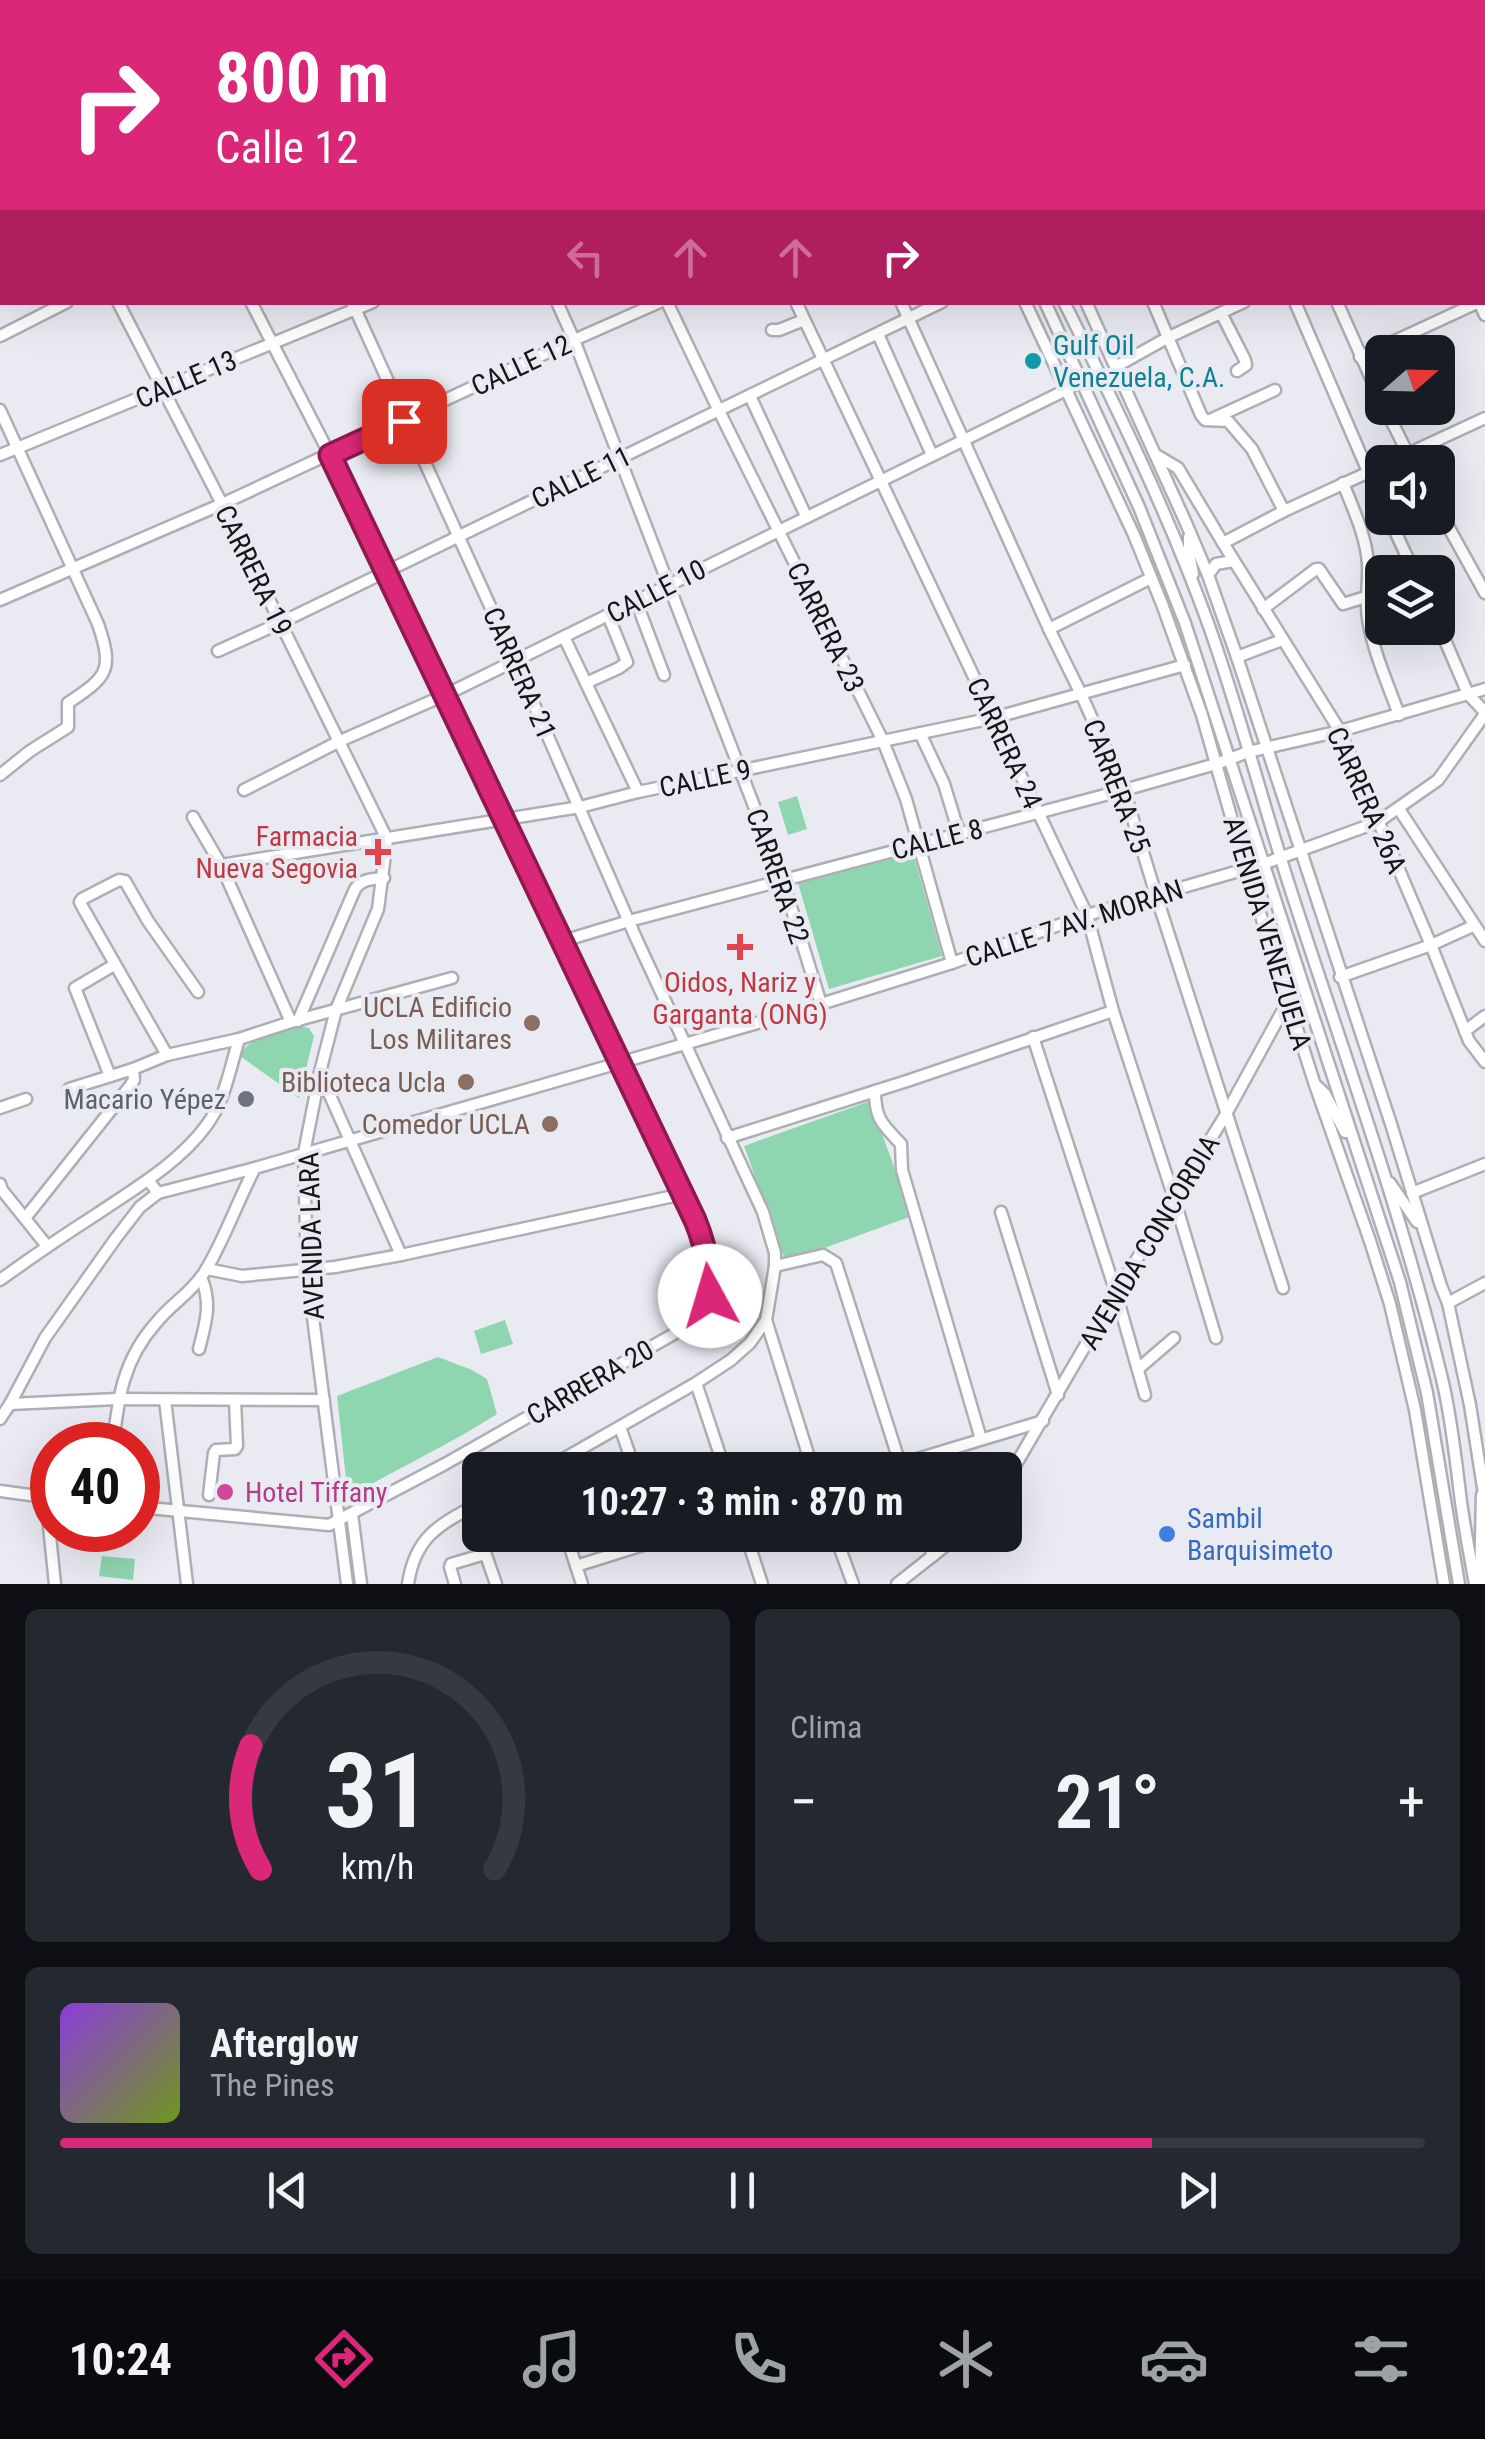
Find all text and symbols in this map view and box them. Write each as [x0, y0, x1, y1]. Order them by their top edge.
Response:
text: 800 m [215, 37, 389, 119]
icon: right [50, 40, 180, 170]
text: Calle 12 [215, 121, 359, 174]
icon: left [558, 230, 613, 285]
icon: ahead [663, 230, 718, 285]
icon: ahead [768, 230, 823, 285]
icon: right [873, 230, 928, 285]
street label: CALLE 12 [466, 328, 577, 403]
place label: Gulf Oil Venezuela, C.A. [1053, 329, 1225, 394]
north arrow [1365, 335, 1455, 425]
map controls [1365, 335, 1455, 645]
street label: CALLE 13 [131, 343, 242, 415]
marker: Gulf Oil Venezuela, C.A. [1022, 350, 1044, 372]
pin [362, 379, 447, 464]
icon: arrive [377, 394, 432, 449]
street label: CALLE 11 [526, 439, 636, 516]
button: sound [1365, 445, 1455, 535]
street label: CARRERA 19 [208, 500, 299, 641]
street label: CALLE 10 [601, 553, 711, 630]
button: layers [1365, 555, 1455, 645]
street label: CARRERA 23 [780, 557, 871, 698]
street label: CARRERA 21 [476, 602, 563, 744]
street label: CARRERA 24 [960, 672, 1049, 814]
street label: CARRERA 25 [1076, 715, 1157, 858]
street label: CARRERA 26A [1320, 722, 1414, 879]
street label: CALLE 9 [656, 753, 754, 804]
street label: CARRERA 22 [739, 804, 816, 948]
street label: CALLE 8 [888, 812, 986, 867]
street label: AVENIDA VENEZUELA [1216, 813, 1319, 1054]
place label: Farmacia Nueva Segovia [195, 820, 358, 885]
marker: Farmacia Nueva Segovia [367, 841, 389, 863]
street label: CALLE 7 AV. MORAN [961, 873, 1187, 974]
marker: Oidos, Nariz y Garganta (ONG) [727, 934, 753, 960]
place label: Oidos, Nariz y Garganta (ONG) [652, 966, 828, 1031]
place label: UCLA Edificio Los Militares [363, 991, 512, 1056]
marker: UCLA Edificio Los Militares [521, 1012, 543, 1034]
place label: Biblioteca Ucla [281, 1066, 446, 1099]
marker: Biblioteca Ucla [455, 1071, 477, 1093]
place label: Macario Yépez [63, 1083, 226, 1116]
marker: Macario Yépez [235, 1088, 257, 1110]
place label: Comedor UCLA [362, 1108, 530, 1141]
marker: Comedor UCLA [539, 1113, 561, 1135]
street label: AVENIDA CONCORDIA [1072, 1129, 1226, 1355]
street label: AVENIDA LARA [292, 1151, 331, 1320]
position arrow [658, 1244, 762, 1348]
street label: CARRERA 20 [521, 1333, 659, 1432]
speed limit sign: 40 [30, 1422, 160, 1552]
place label: Hotel Tiffany [245, 1476, 388, 1509]
text: 10:27 · 3 min · 870 m [581, 1480, 903, 1524]
marker: Hotel Tiffany [214, 1481, 236, 1503]
place label: Sambil Barquisimeto [1187, 1502, 1333, 1567]
marker: Sambil Barquisimeto [1156, 1523, 1178, 1545]
text: Clima [790, 1708, 862, 1746]
text: 31 [325, 1731, 430, 1852]
text: 21° [1055, 1758, 1160, 1846]
text: − [790, 1770, 818, 1834]
text: + [1398, 1770, 1425, 1834]
text: km/h [341, 1846, 414, 1888]
text: Afterglow [210, 2022, 359, 2066]
text: The Pines [210, 2066, 335, 2104]
icon: previous [260, 2163, 315, 2218]
icon: pause [715, 2163, 770, 2218]
icon: next [1170, 2163, 1225, 2218]
icon: directions [309, 2324, 379, 2394]
icon: music [517, 2324, 587, 2394]
icon: phone [724, 2324, 794, 2394]
icon: climate [931, 2324, 1001, 2394]
icon: car [1139, 2324, 1209, 2394]
icon: filters [1346, 2324, 1416, 2394]
text: 10:24 [69, 2333, 172, 2386]

